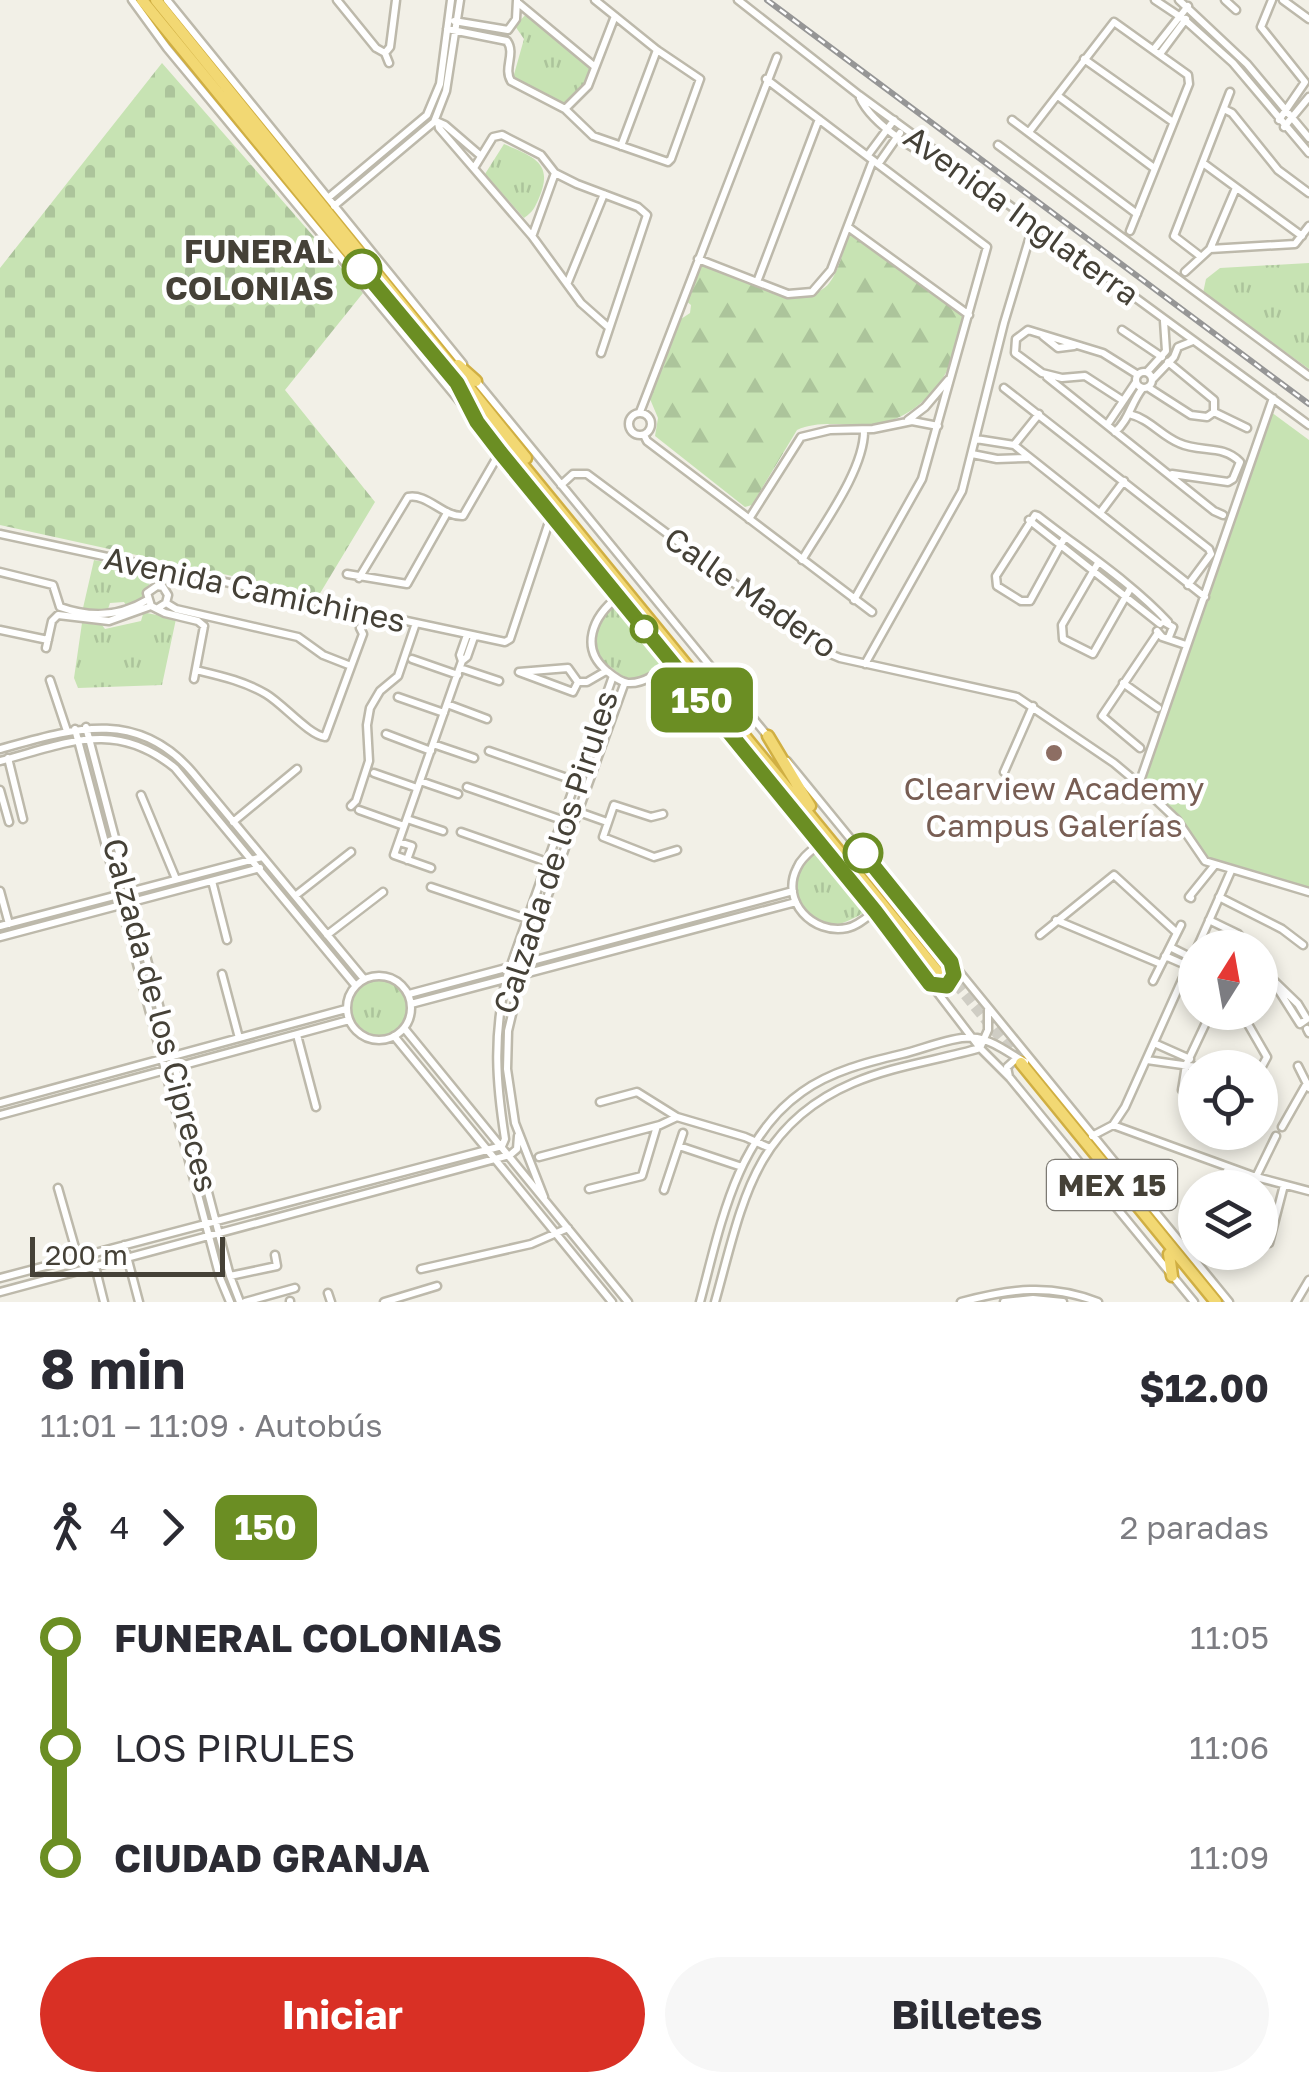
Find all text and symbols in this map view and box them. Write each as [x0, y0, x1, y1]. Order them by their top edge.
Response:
street label: Avenida Inglaterra [897, 117, 1147, 313]
place label: FUNERAL COLONIAS [165, 232, 334, 307]
marker: FUNERAL COLONIAS [343, 250, 381, 288]
street label: Calle Madero [657, 519, 845, 665]
street label: Avenida Camichines [101, 538, 409, 640]
unlabelled marker [631, 616, 657, 642]
line badge: 150 [644, 668, 760, 732]
text: 150 [671, 679, 733, 721]
street label: Calzada de los Pirules [485, 686, 625, 1018]
marker: Clearview Academy Campus Galerías [1043, 742, 1065, 764]
place label: Clearview Academy Campus Galerías [904, 769, 1205, 844]
street label: Calzada de los Cipreces [95, 834, 227, 1196]
unlabelled marker [844, 834, 882, 872]
north arrow [1178, 930, 1278, 1030]
map controls [1178, 930, 1278, 1270]
button: locate [1178, 1050, 1278, 1150]
road number: MEX 15 [1047, 1160, 1177, 1210]
button: layers [1178, 1170, 1278, 1270]
scale bar [30, 1232, 225, 1276]
text: 200 m [45, 1238, 128, 1271]
text: 8 min [40, 1335, 185, 1401]
text: $12.00 [1139, 1365, 1269, 1410]
text: 11:01 – 11:09 · Autobús [40, 1406, 383, 1444]
icon: walk [40, 1500, 95, 1555]
icon: forward [145, 1500, 200, 1555]
text: 150 [235, 1506, 297, 1548]
text: 4 [110, 1508, 130, 1546]
text: 2 paradas [1120, 1508, 1269, 1546]
text: FUNERAL COLONIAS [114, 1615, 502, 1660]
text: 11:05 [1190, 1618, 1269, 1656]
text: LOS PIRULES [114, 1725, 355, 1770]
text: 11:06 [1189, 1728, 1269, 1766]
text: CIUDAD GRANJA [114, 1835, 430, 1880]
text: 11:09 [1189, 1838, 1269, 1876]
button: Iniciar [40, 1957, 645, 2072]
button: Billetes [665, 1957, 1269, 2072]

